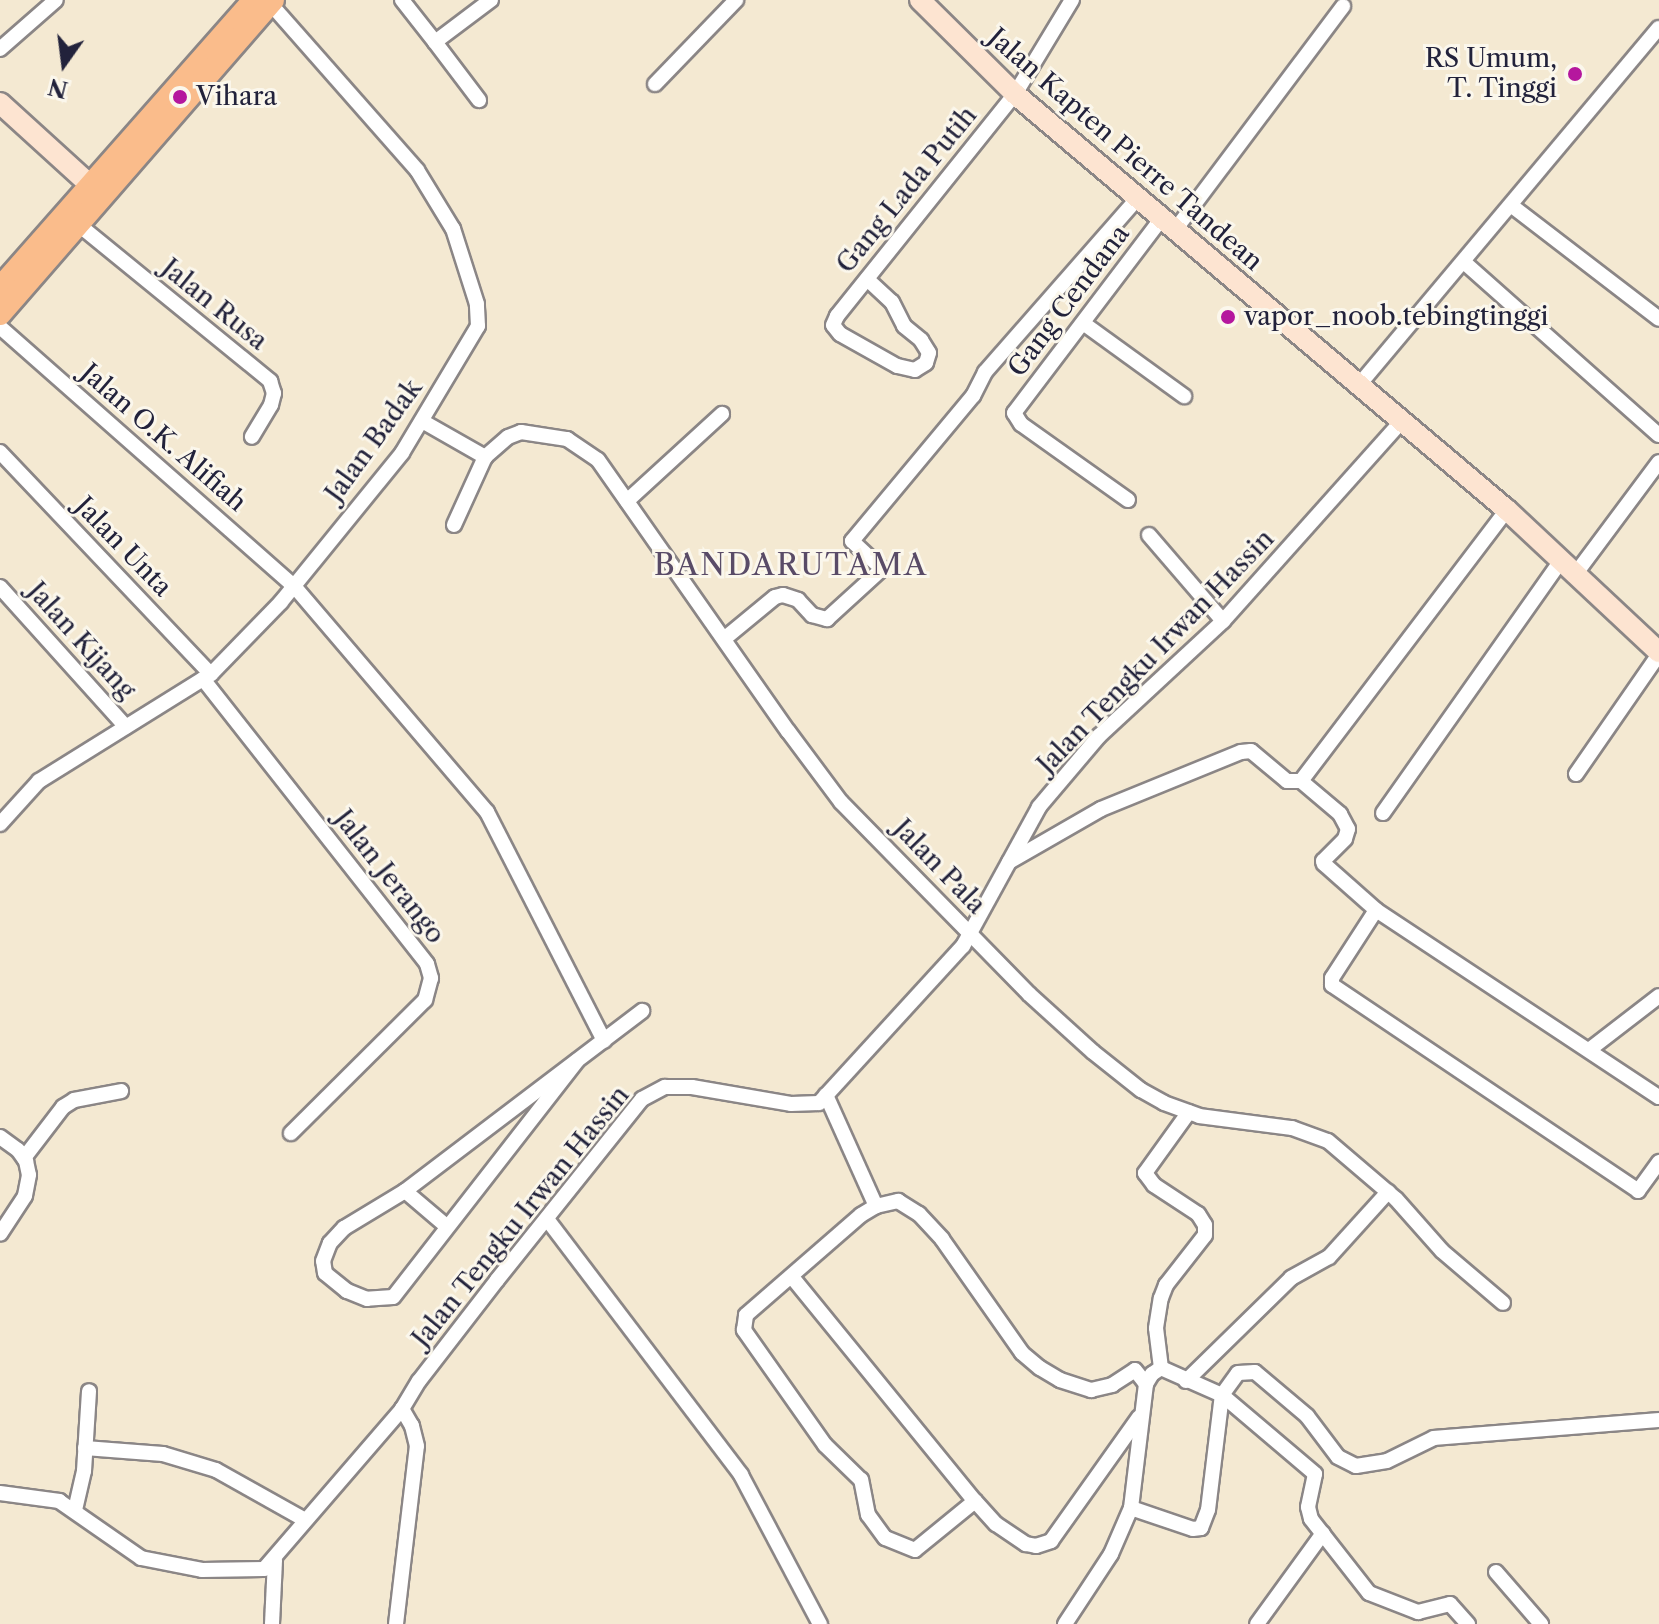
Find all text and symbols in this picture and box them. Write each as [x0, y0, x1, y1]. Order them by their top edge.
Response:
street label: Jalan Kapten Pierre Tandean [981, 22, 1269, 278]
north arrow [24, 24, 104, 104]
place label: RS Umum, T. Tinggi [1425, 43, 1557, 104]
marker: RS Umum, T. Tinggi [1564, 63, 1586, 85]
text: N [46, 72, 71, 103]
place label: Vihara [196, 81, 277, 113]
marker: Vihara [171, 88, 189, 106]
street label: Gang Lada Putih [830, 100, 984, 280]
street label: Gang Cendana [1002, 219, 1136, 383]
street label: Jalan Rusa [155, 253, 273, 357]
place label: vapor_noob.tebingtinggi [1244, 301, 1548, 333]
marker: vapor_noob.tebingtinggi [1219, 308, 1237, 326]
street label: Jalan O.K. Alifiah [73, 357, 253, 519]
street label: Jalan Badak [319, 374, 429, 508]
street label: Jalan Unta [68, 491, 178, 603]
street label: Jalan Tengku Irwan Hassin [1031, 523, 1281, 781]
district label: BANDARUTAMA [654, 547, 928, 583]
street label: Jalan Kijang [20, 576, 142, 706]
street label: Jalan Jerango [327, 804, 451, 950]
street label: Jalan Pala [886, 813, 992, 921]
street label: Jalan Tengku Irwan Hassin [406, 1080, 636, 1354]

